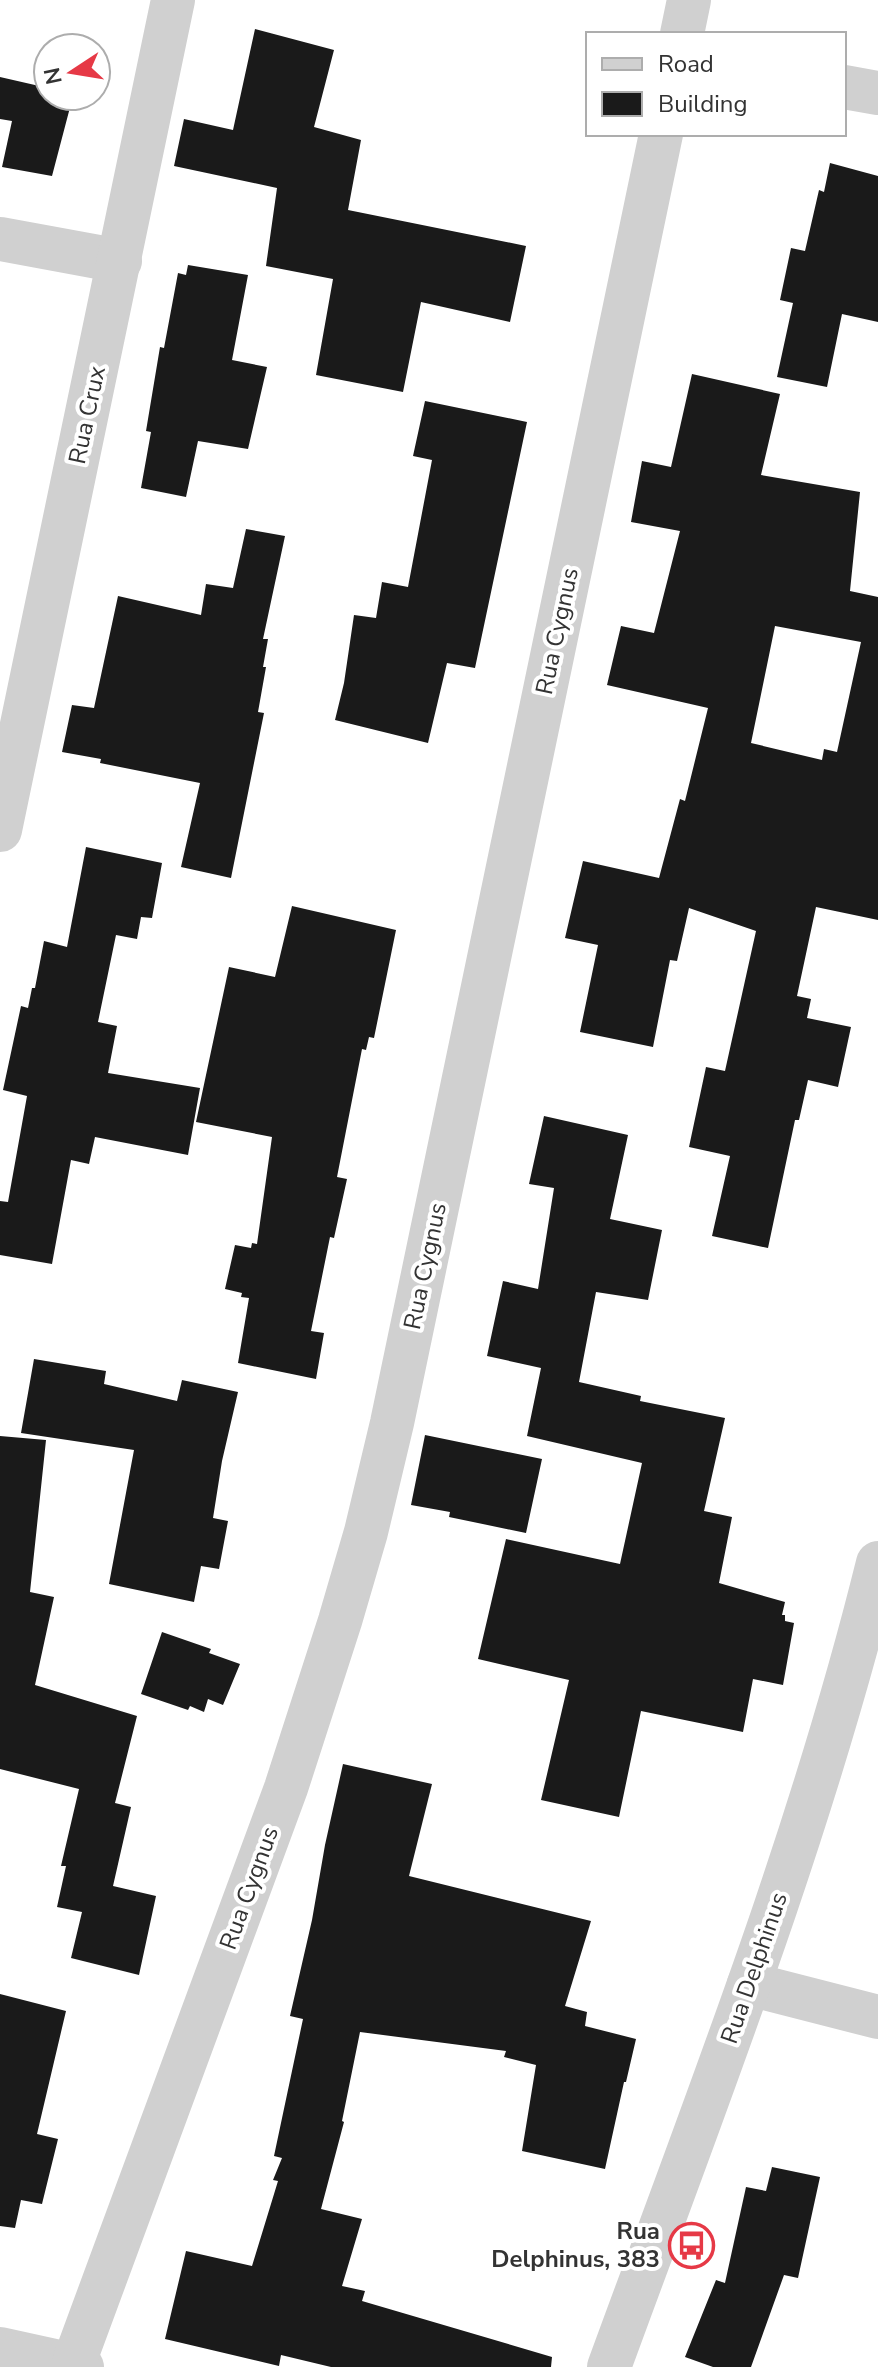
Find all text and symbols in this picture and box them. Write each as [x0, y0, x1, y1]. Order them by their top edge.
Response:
north arrow [32, 32, 112, 112]
legend [586, 32, 846, 136]
text: Road [658, 48, 714, 80]
text: N [37, 65, 70, 87]
text: Building [658, 88, 748, 120]
street label: Rua Crux [61, 363, 113, 467]
street label: Rua Cygnus [528, 565, 586, 697]
street label: Rua Cygnus [396, 1200, 454, 1332]
street label: Rua Cygnus [212, 1822, 286, 1954]
street label: Rua Delphinus [713, 1888, 795, 2048]
place label: Rua Delphinus, 383 [491, 2215, 660, 2275]
bus stop icon: Rua Delphinus, 383 [667, 2221, 715, 2269]

